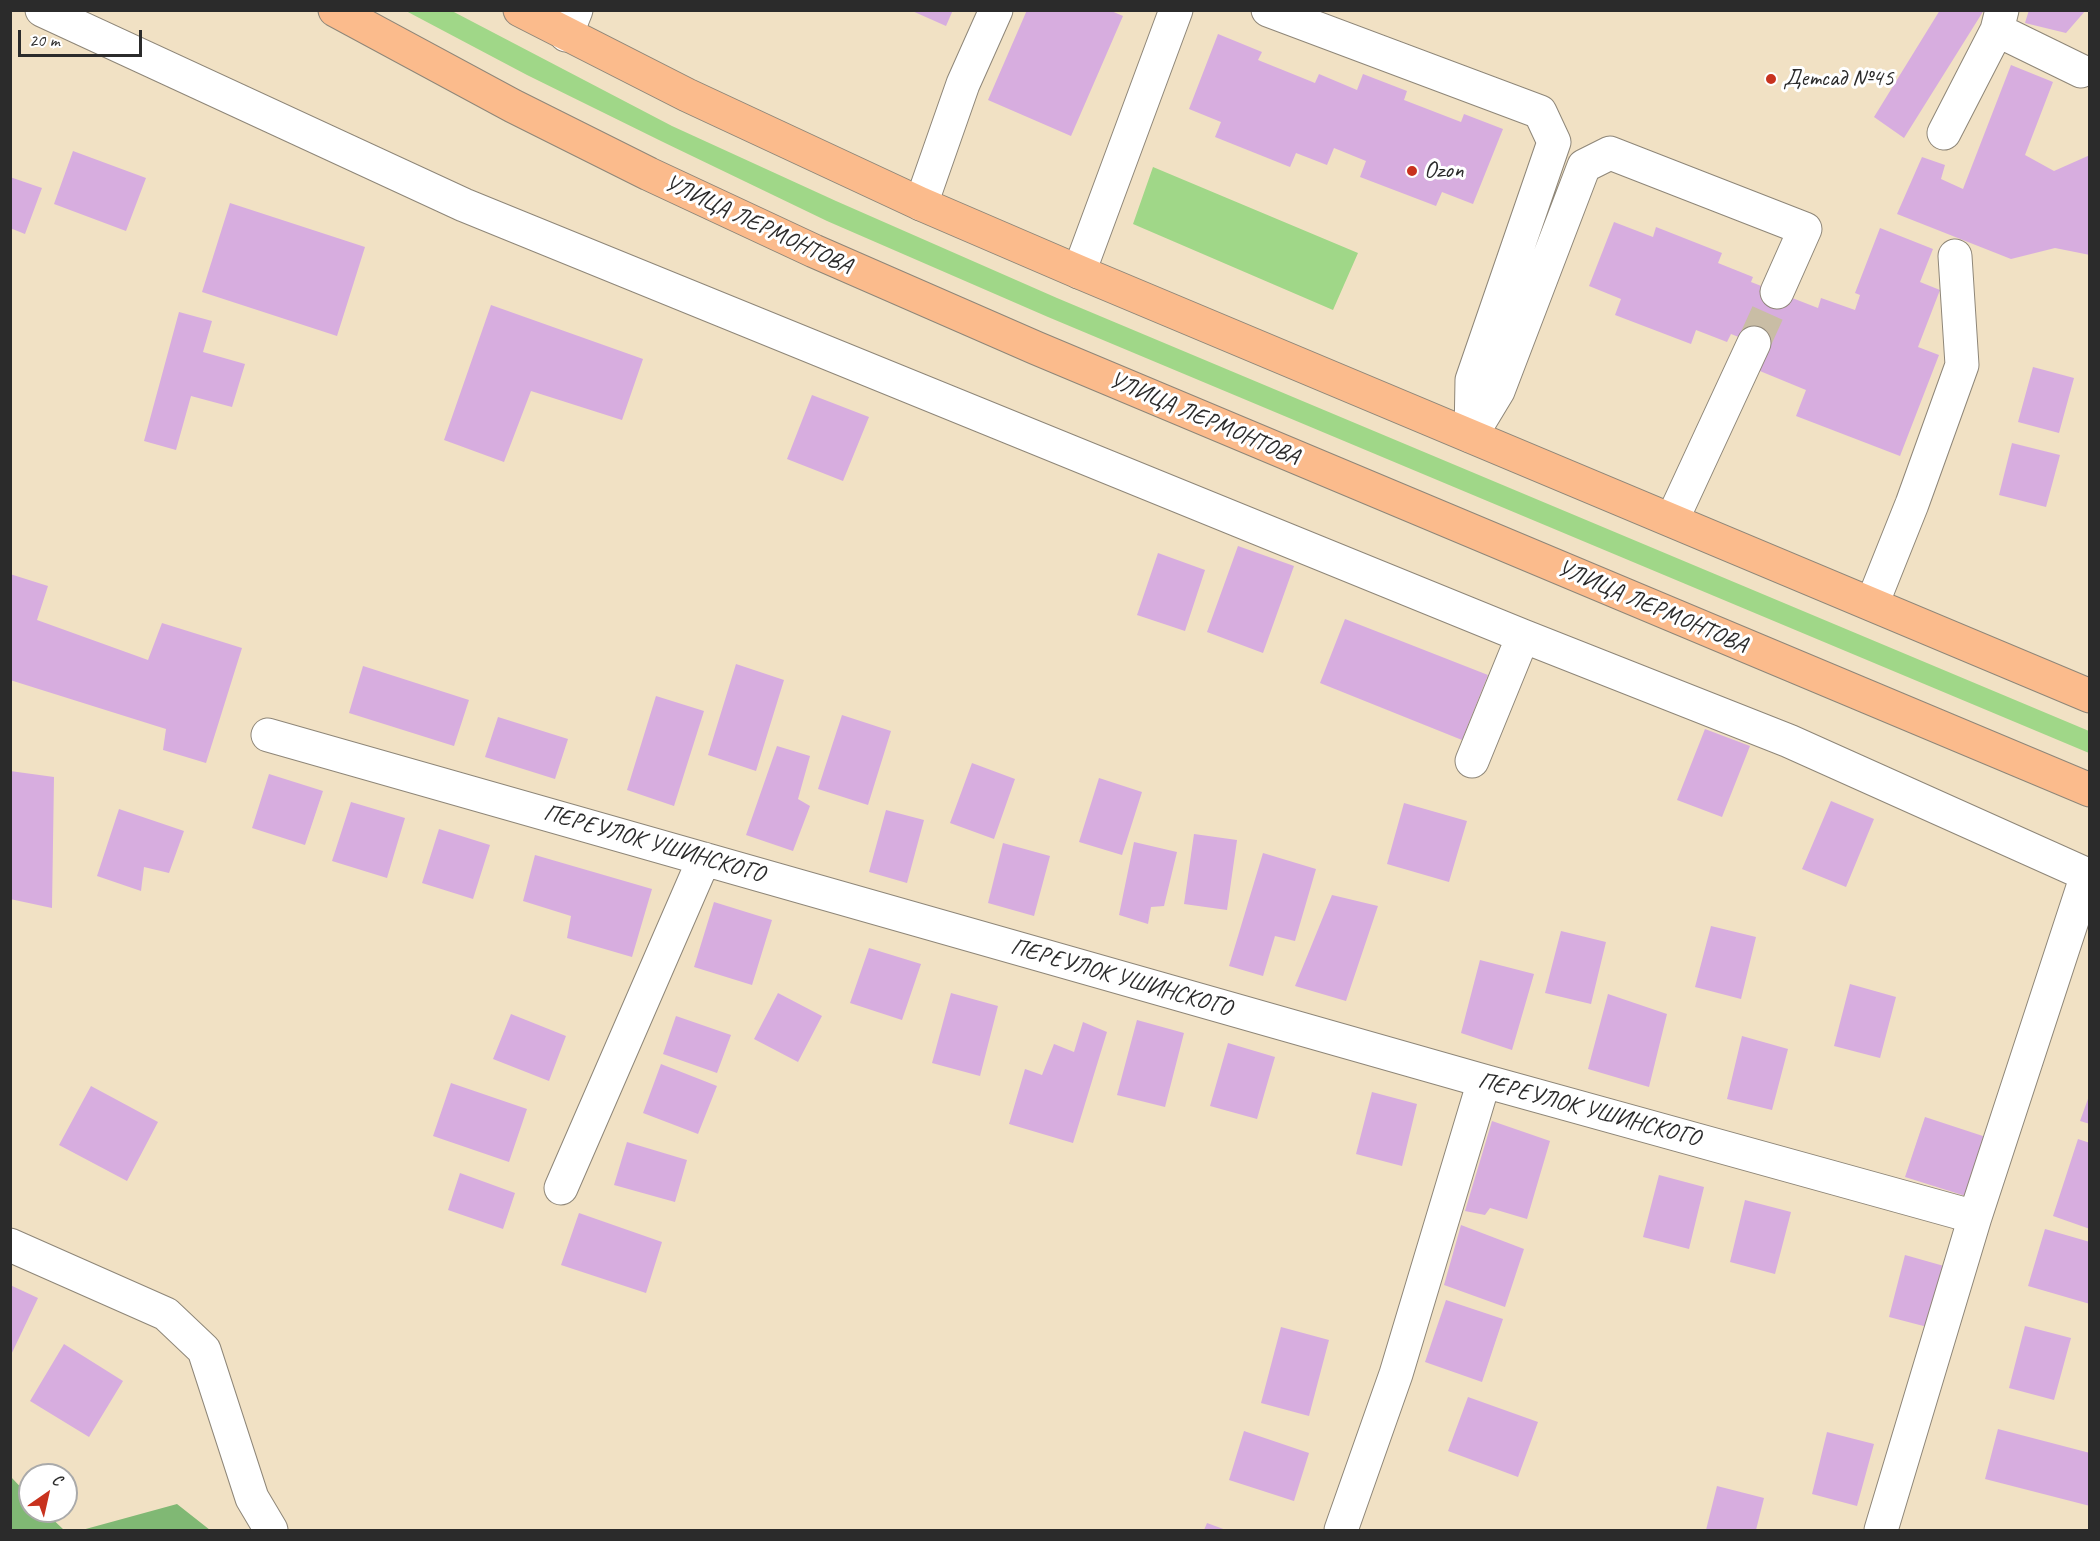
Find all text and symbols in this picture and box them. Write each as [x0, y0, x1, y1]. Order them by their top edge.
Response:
scale bar [21, 18, 146, 56]
text: 20 m [29, 29, 60, 51]
place label: Детсад №45 [1783, 65, 1893, 93]
marker: Детсад №45 [1764, 72, 1778, 86]
place label: Ozon [1424, 157, 1463, 185]
marker: Ozon [1405, 164, 1419, 178]
street label: УЛИЦА ЛЕРМОНТОВА [660, 169, 856, 281]
street label: УЛИЦА ЛЕРМОНТОВА [1105, 366, 1303, 472]
street label: УЛИЦА ЛЕРМОНТОВА [1553, 554, 1751, 660]
street label: ПЕРЕУЛОК УШИНСКОГО [540, 799, 768, 889]
street label: ПЕРЕУЛОК УШИНСКОГО [1007, 933, 1235, 1023]
street label: ПЕРЕУЛОК УШИНСКОГО [1475, 1067, 1703, 1153]
north arrow [18, 1463, 78, 1523]
text: С [48, 1469, 66, 1490]

